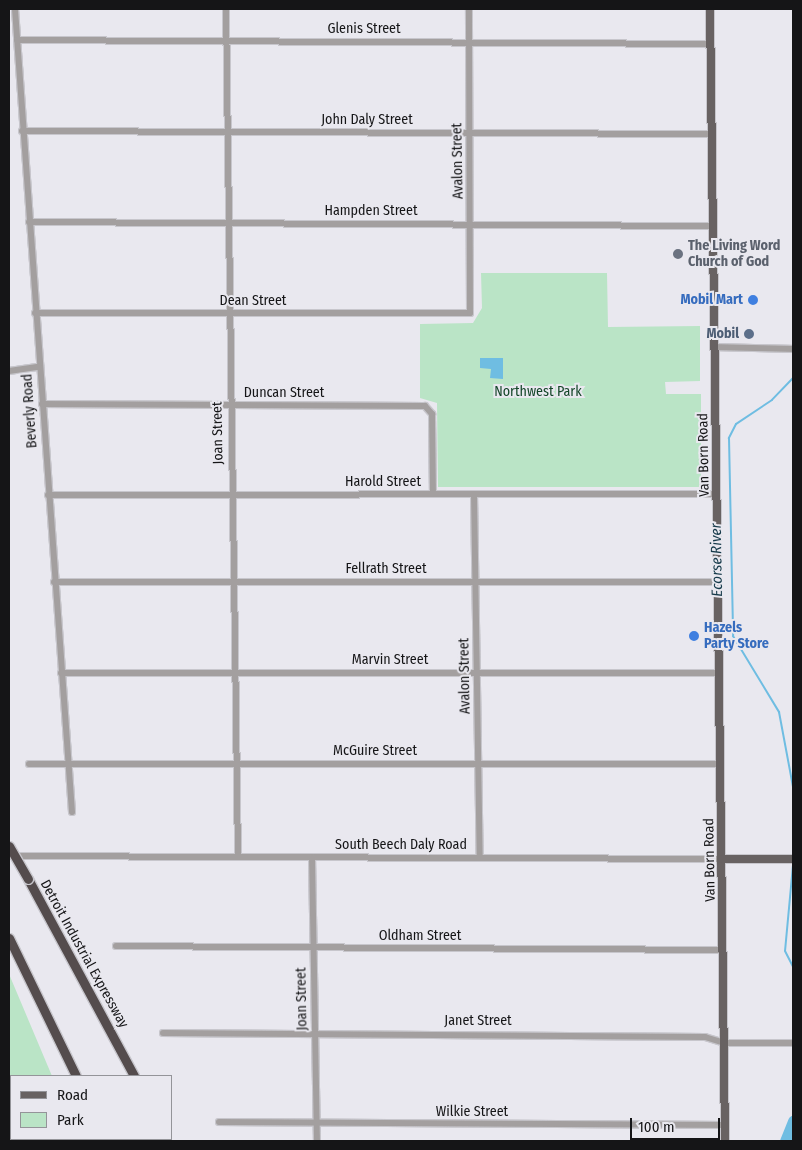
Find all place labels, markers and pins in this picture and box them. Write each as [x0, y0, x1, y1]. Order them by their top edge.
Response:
place label: The Living Word Church of God [688, 238, 780, 270]
marker: The Living Word Church of God [672, 248, 684, 260]
place label: Mobil Mart [680, 292, 743, 308]
marker: Mobil Mart [747, 294, 759, 306]
place label: Mobil [706, 326, 739, 342]
marker: Mobil [743, 328, 755, 340]
place label: Hazels Party Store [704, 620, 769, 652]
marker: Hazels Party Store [688, 630, 700, 642]

